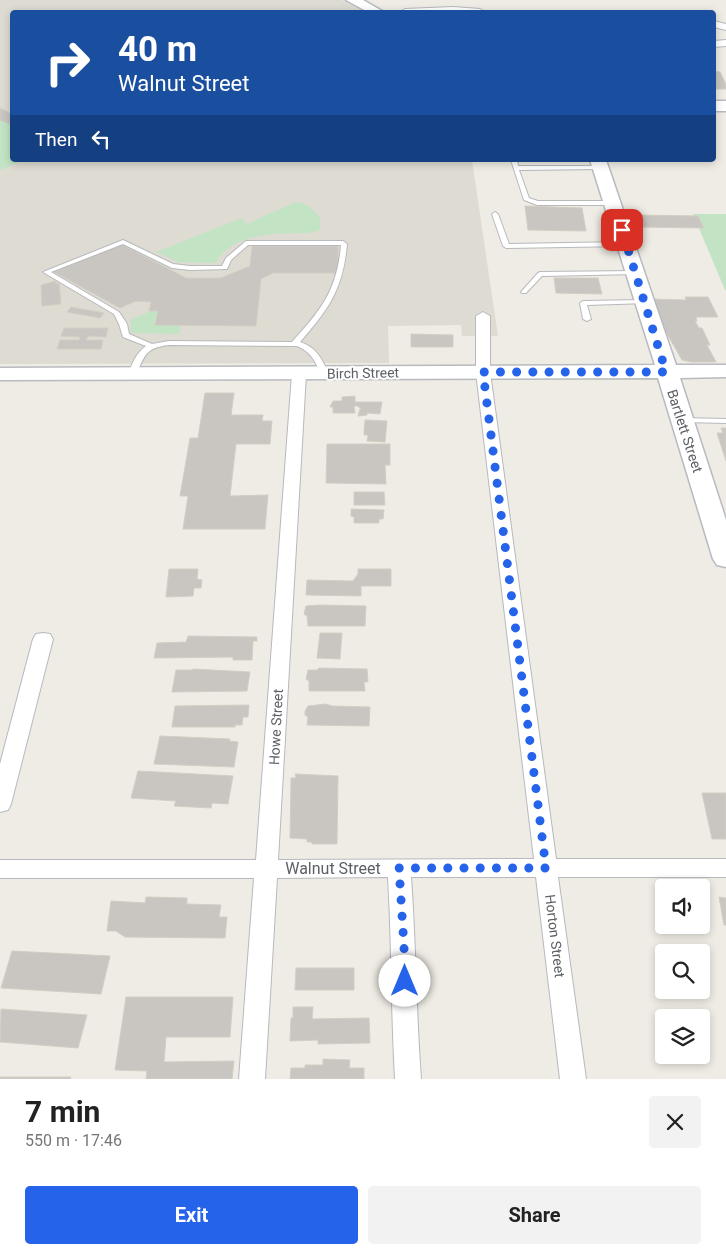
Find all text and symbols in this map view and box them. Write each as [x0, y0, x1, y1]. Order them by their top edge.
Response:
text: 40 m [118, 29, 197, 70]
icon: right [35, 30, 100, 95]
text: Walnut Street [118, 71, 249, 96]
icon: left [87, 125, 115, 153]
text: Then [35, 128, 77, 151]
pin [601, 209, 643, 251]
icon: arrive [608, 216, 636, 244]
street label: Birch Street [327, 364, 400, 382]
street label: Bartlett Street [664, 387, 706, 475]
street label: Howe Street [266, 688, 286, 766]
street label: Walnut Street [285, 859, 381, 878]
map controls [655, 879, 710, 1064]
button: sound [655, 879, 710, 934]
street label: Horton Street [542, 894, 568, 979]
button: search [655, 944, 710, 999]
position arrow [378, 954, 430, 1006]
button: layers [655, 1009, 710, 1064]
text: 7 min [25, 1094, 100, 1129]
button: close [649, 1096, 701, 1148]
text: 550 m · 17:46 [25, 1131, 122, 1150]
button: Exit [25, 1186, 358, 1244]
button: Share [368, 1186, 701, 1244]

